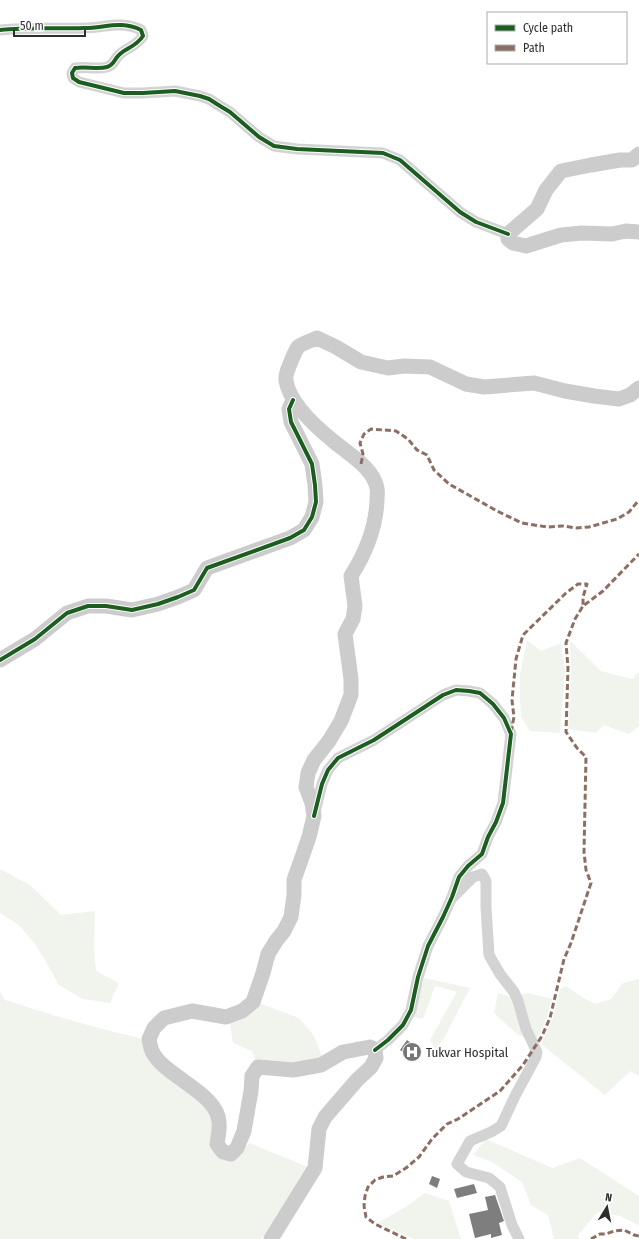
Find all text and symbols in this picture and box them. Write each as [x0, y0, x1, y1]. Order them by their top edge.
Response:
scale bar [14, 12, 85, 38]
legend [487, 12, 627, 64]
text: 50 m [20, 19, 44, 33]
text: Cycle path [523, 21, 573, 35]
text: Path [523, 41, 545, 55]
hospital icon: Tukvar Hospital [401, 1041, 423, 1063]
place label: Tukvar Hospital [426, 1045, 509, 1060]
north arrow [587, 1187, 627, 1227]
text: N [604, 1191, 613, 1205]

